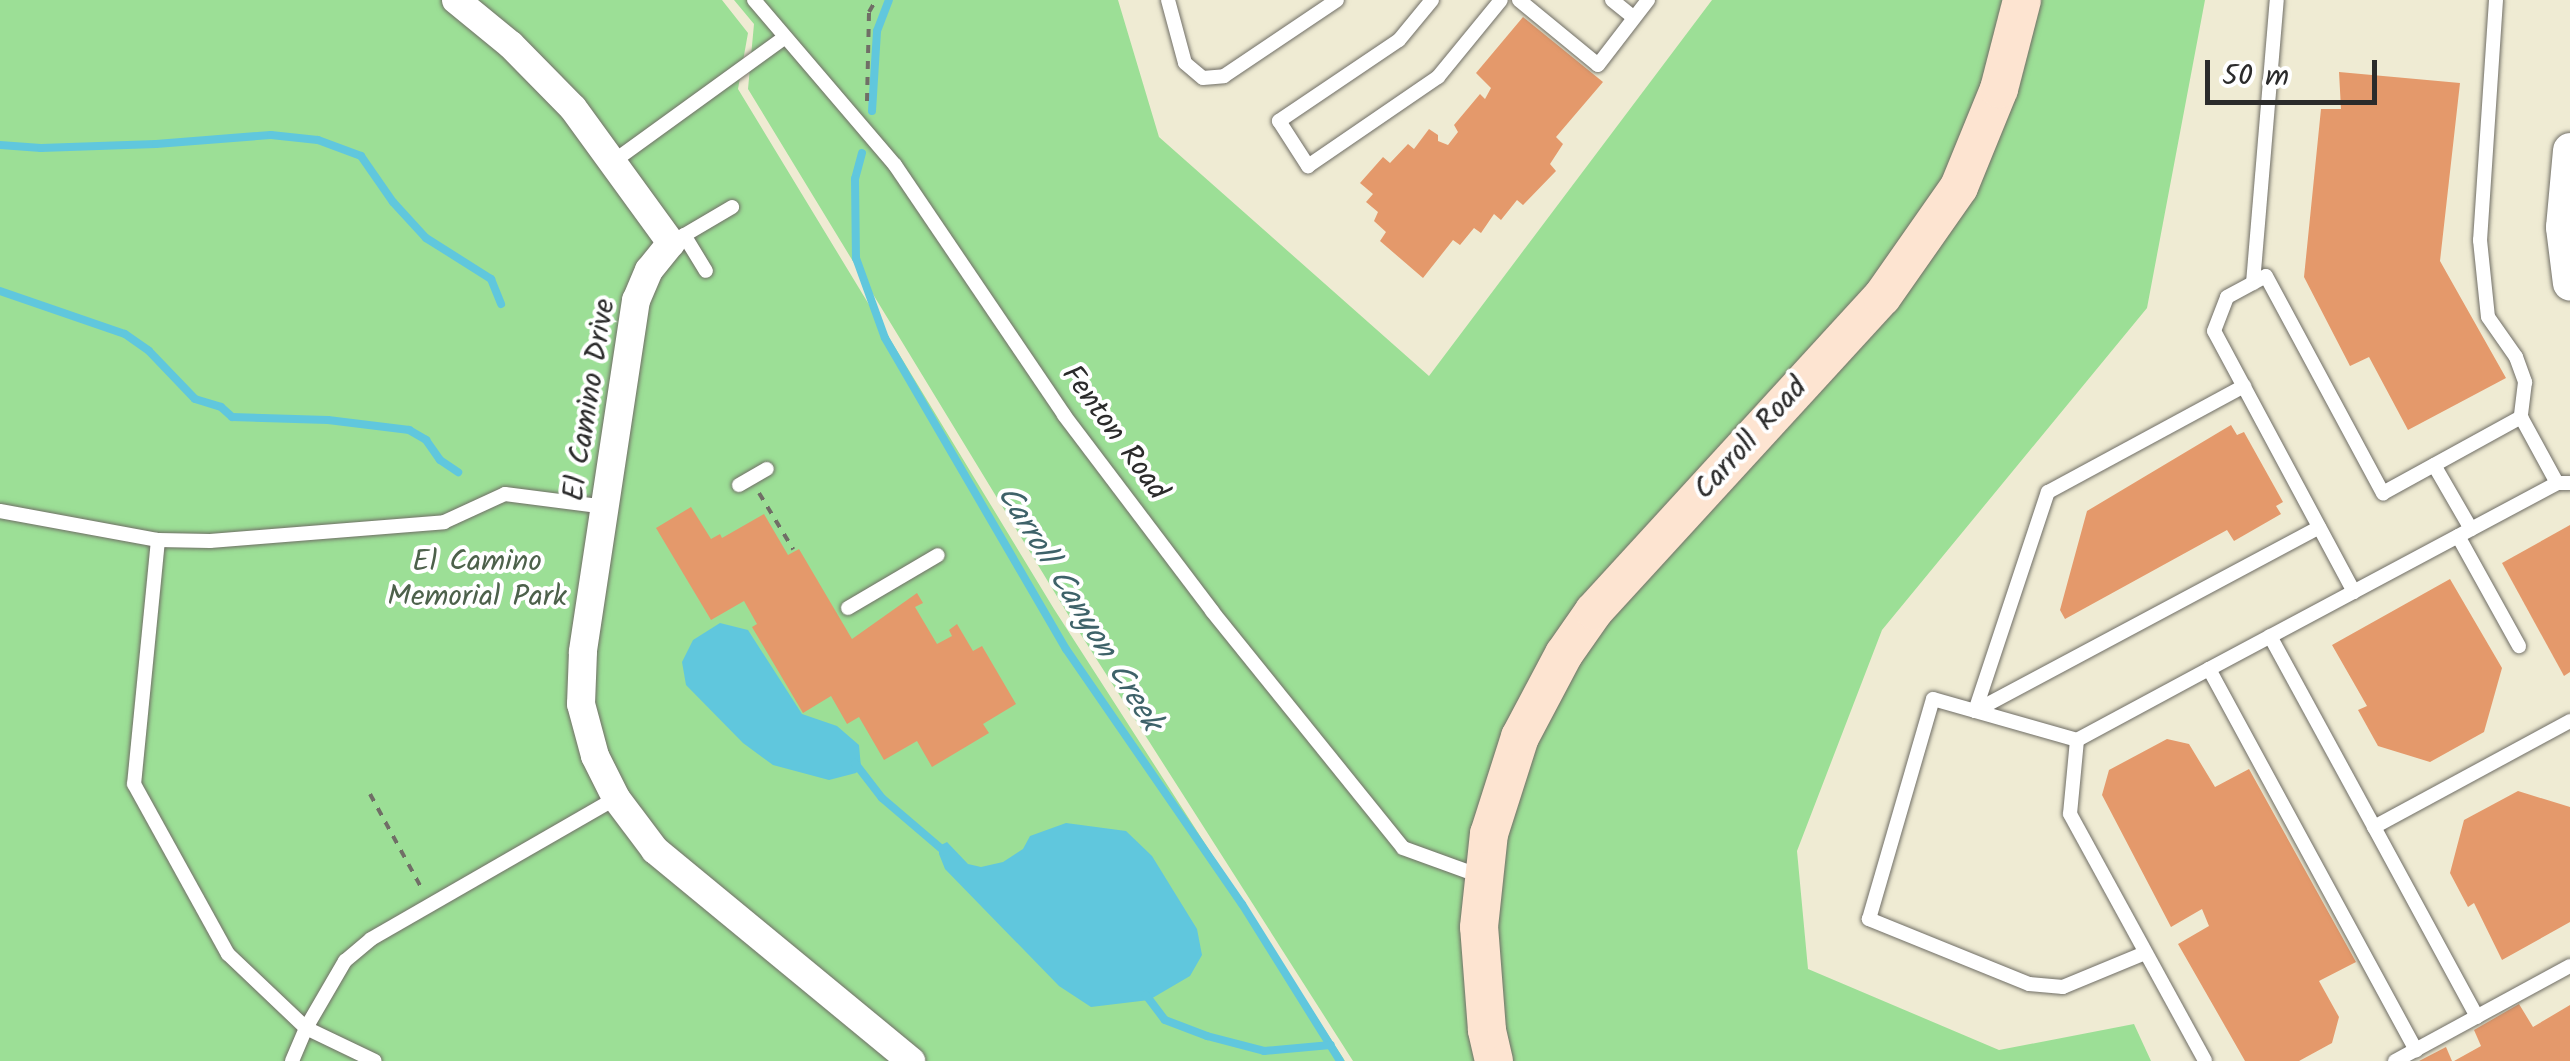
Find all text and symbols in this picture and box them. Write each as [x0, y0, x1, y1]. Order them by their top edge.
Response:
scale bar [2210, 40, 2382, 102]
text: 50 m [2222, 53, 2289, 101]
street label: El Camino Drive [556, 296, 624, 504]
street label: Fenton Road [1053, 358, 1175, 508]
street label: Carroll Road [1687, 370, 1815, 508]
water label: Carroll Canyon Creek [987, 479, 1169, 739]
park label: El Camino Memorial Park [387, 544, 567, 614]

